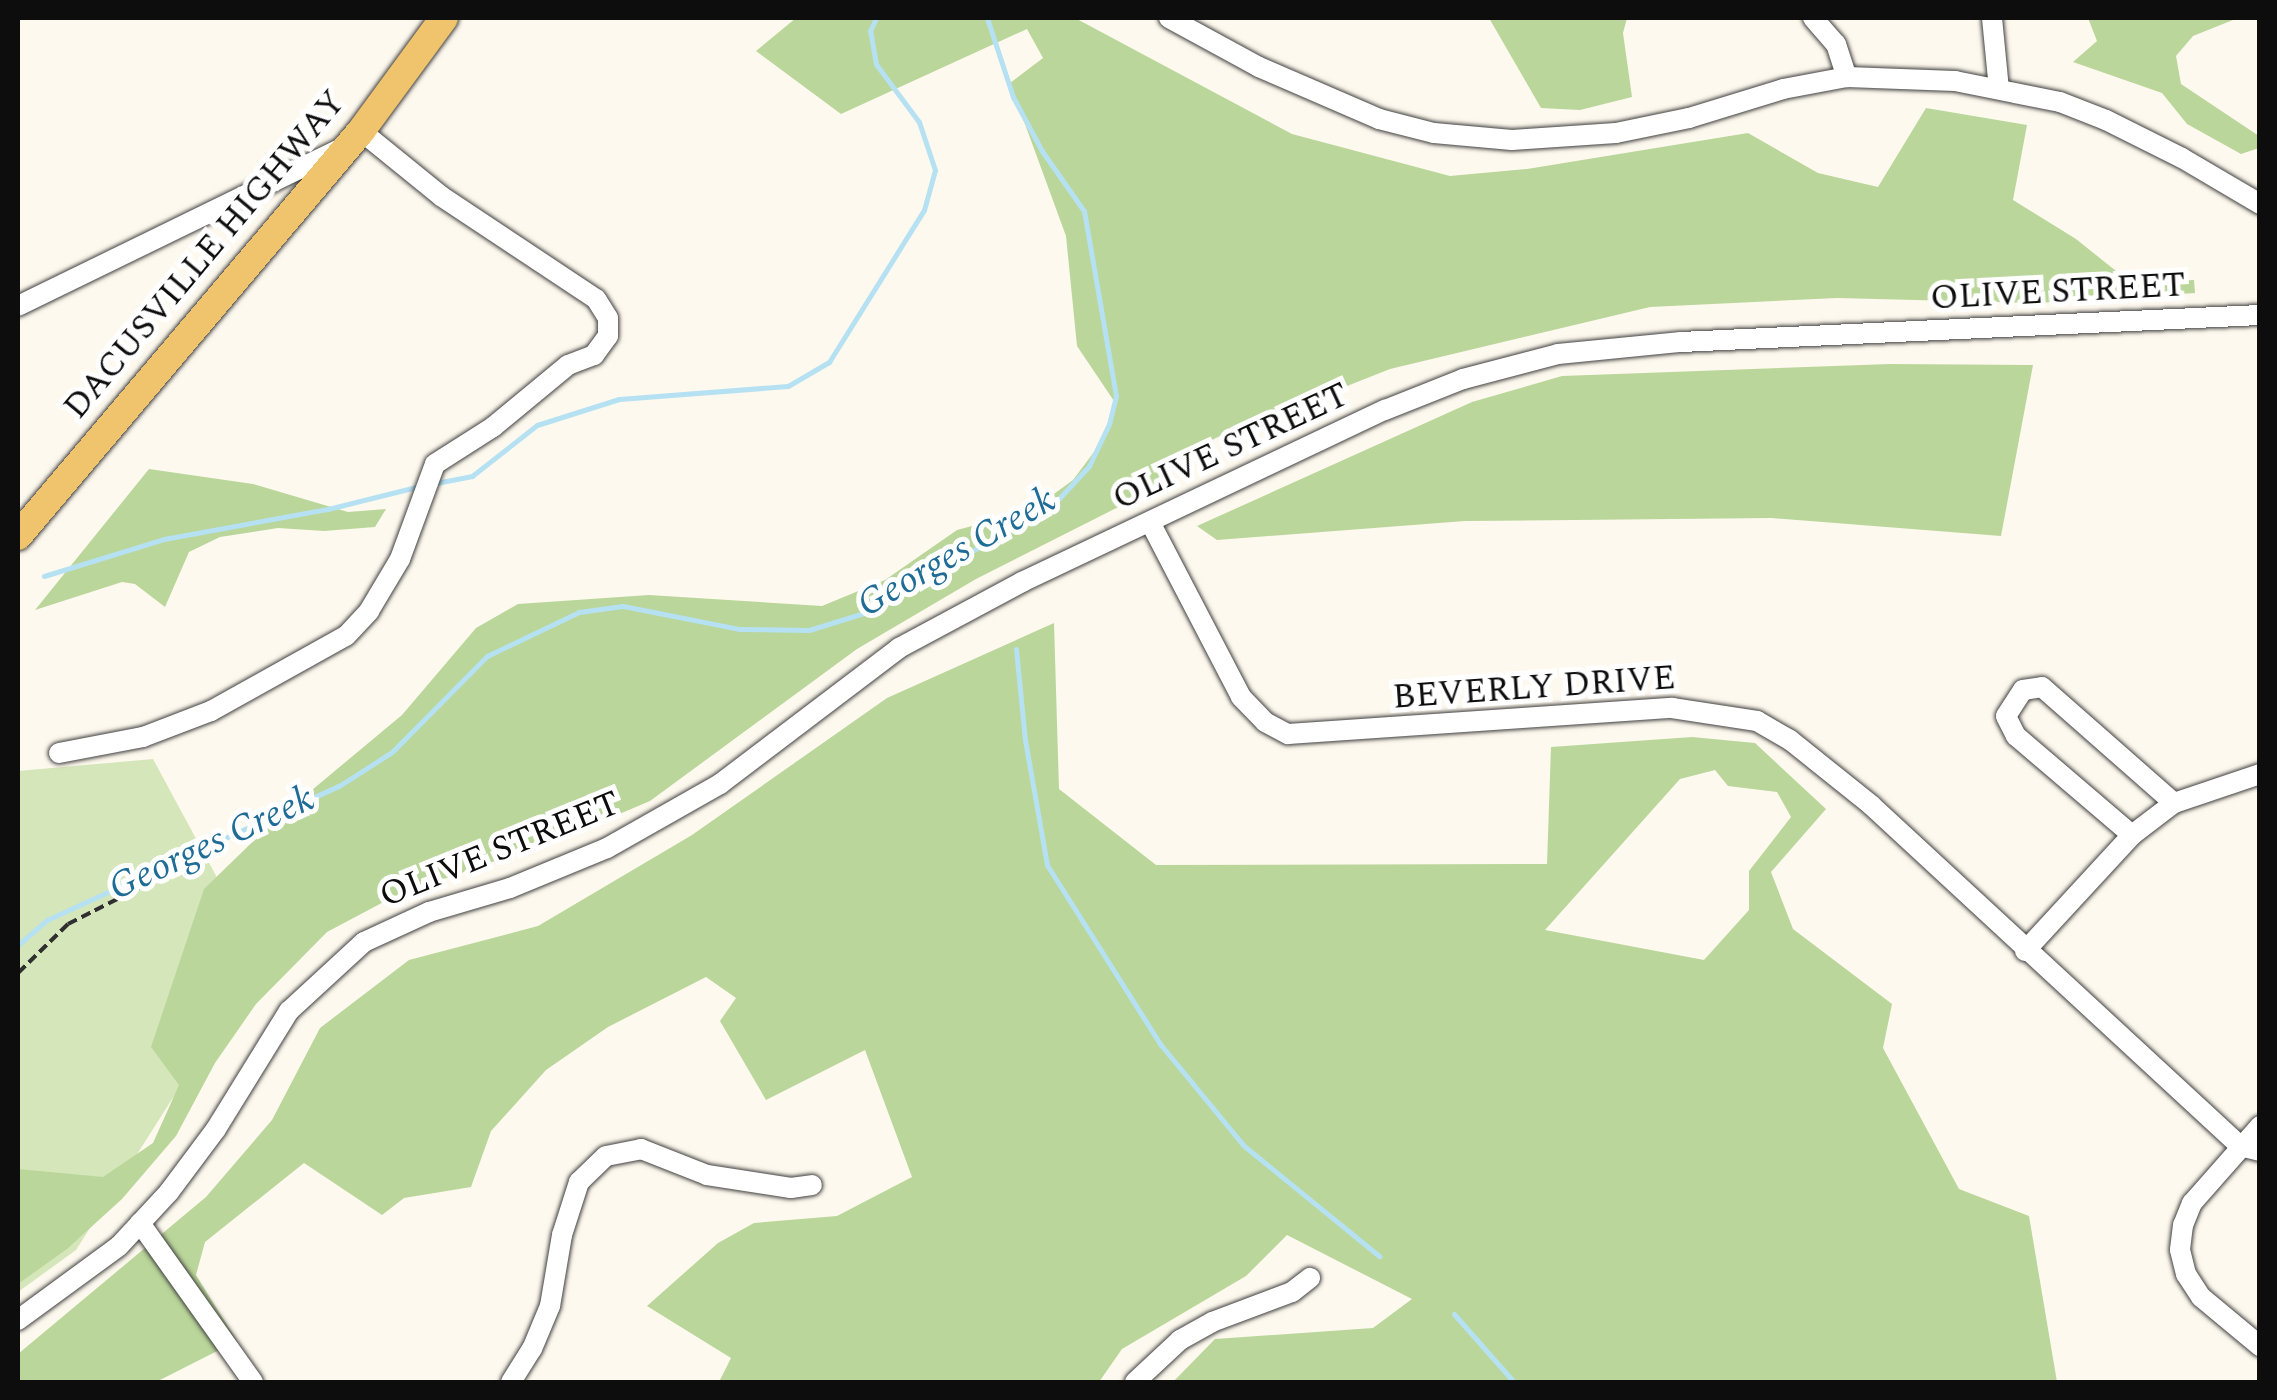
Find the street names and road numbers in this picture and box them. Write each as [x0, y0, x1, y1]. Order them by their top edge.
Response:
street label: DACUSVILLE HIGHWAY [55, 82, 355, 428]
street label: OLIVE STREET [1929, 264, 2187, 320]
street label: OLIVE STREET [1106, 374, 1356, 520]
street label: BEVERLY DRIVE [1391, 657, 1677, 719]
street label: OLIVE STREET [374, 783, 626, 917]

